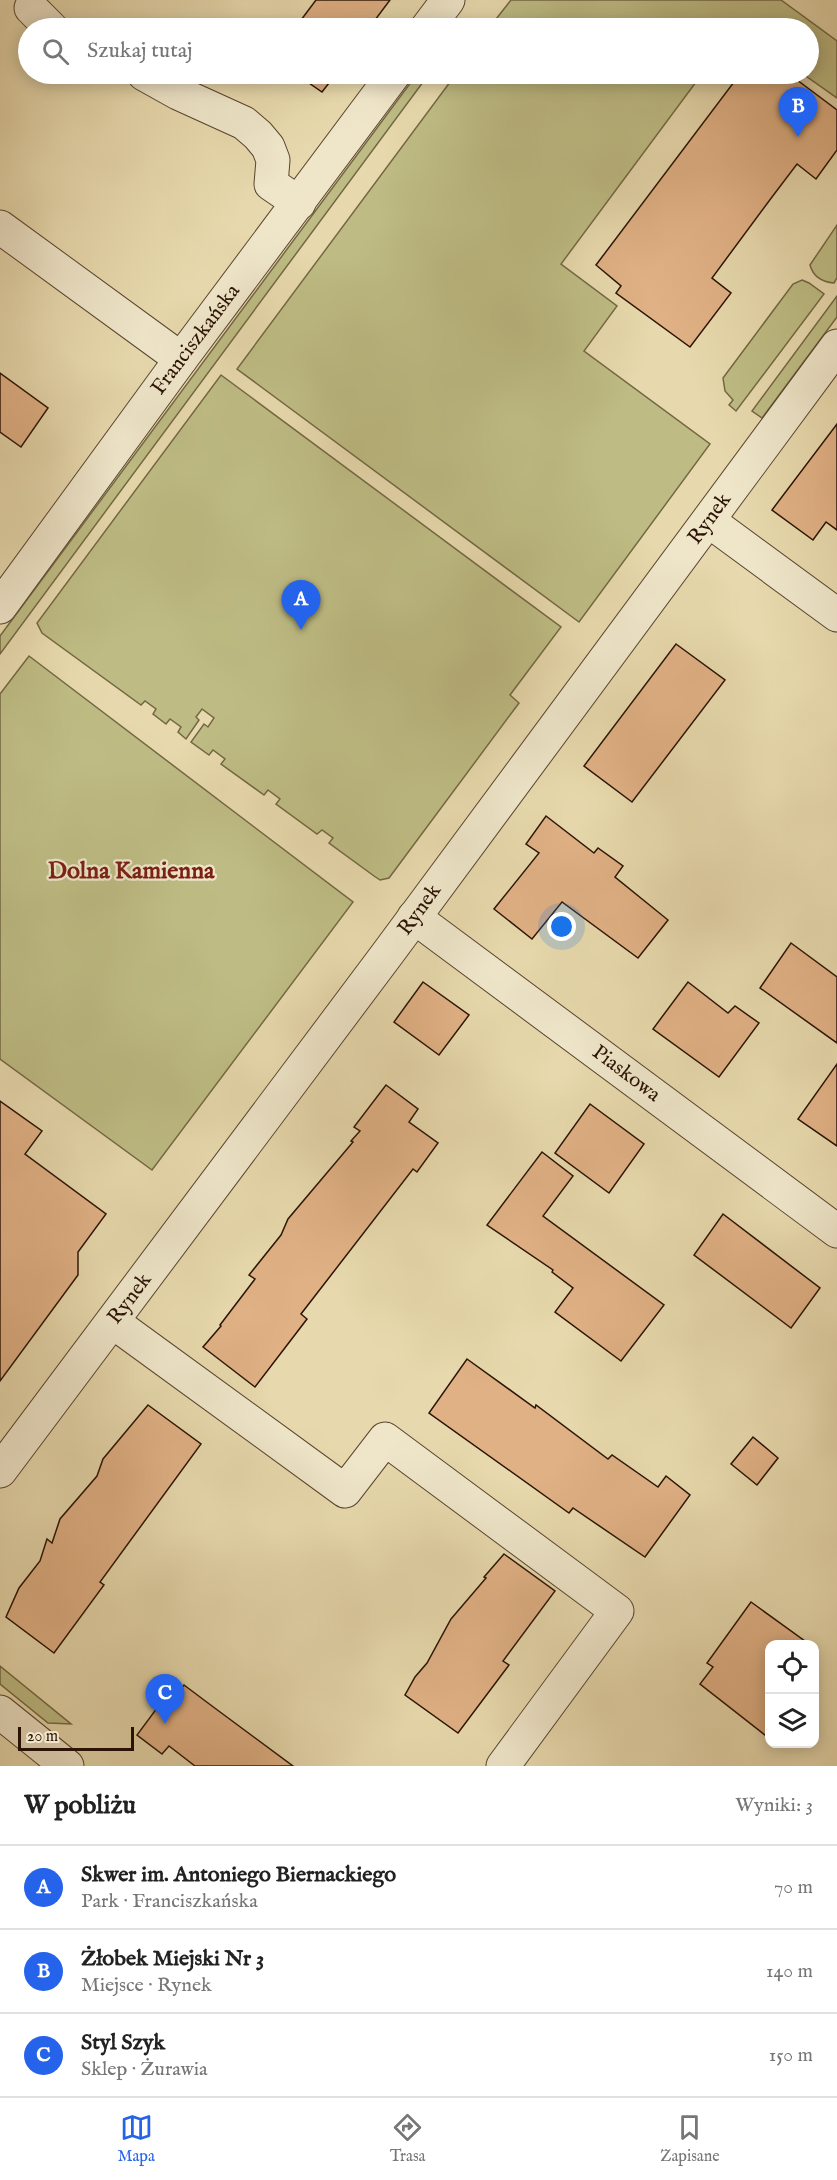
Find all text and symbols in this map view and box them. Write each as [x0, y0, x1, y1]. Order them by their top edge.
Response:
search box [18, 18, 819, 84]
icon: search [39, 35, 72, 68]
text: Szukaj tutaj [87, 37, 192, 65]
pin: B [778, 88, 818, 137]
street label: Franciszkańska [146, 278, 247, 401]
street label: Rynek [682, 487, 738, 550]
pin: A [282, 580, 320, 630]
district label: Dolna Kamienna [48, 856, 215, 887]
street label: Rynek [392, 878, 448, 941]
your location [547, 912, 576, 941]
street label: Piaskowa [586, 1039, 667, 1109]
street label: Rynek [102, 1267, 159, 1330]
map controls [765, 1640, 819, 1748]
button: locate [765, 1640, 819, 1694]
pin: C [146, 1674, 184, 1724]
button: layers [765, 1694, 819, 1748]
scale bar [18, 1724, 134, 1752]
text: 20 m [27, 1727, 58, 1747]
text: W pobliżu [24, 1789, 136, 1822]
text: Wyniki: 3 [735, 1793, 813, 1818]
text: Skwer im. Antoniego Biernackiego [81, 1861, 396, 1889]
text: A [37, 1875, 50, 1900]
text: 70 m [774, 1875, 813, 1900]
text: Park · Franciszkańska [81, 1889, 258, 1914]
text: Żłobek Miejski Nr 3 [81, 1945, 264, 1973]
text: B [37, 1959, 50, 1984]
text: 140 m [766, 1959, 813, 1984]
text: Miejsce · Rynek [81, 1973, 212, 1998]
text: Styl Szyk [81, 2029, 165, 2057]
text: C [36, 2043, 51, 2068]
text: 150 m [769, 2043, 813, 2068]
text: Sklep · Żurawia [81, 2057, 208, 2082]
tab: Mapa [117, 2111, 155, 2167]
tab: Trasa [390, 2111, 425, 2167]
tab: Zapisane [660, 2111, 720, 2167]

